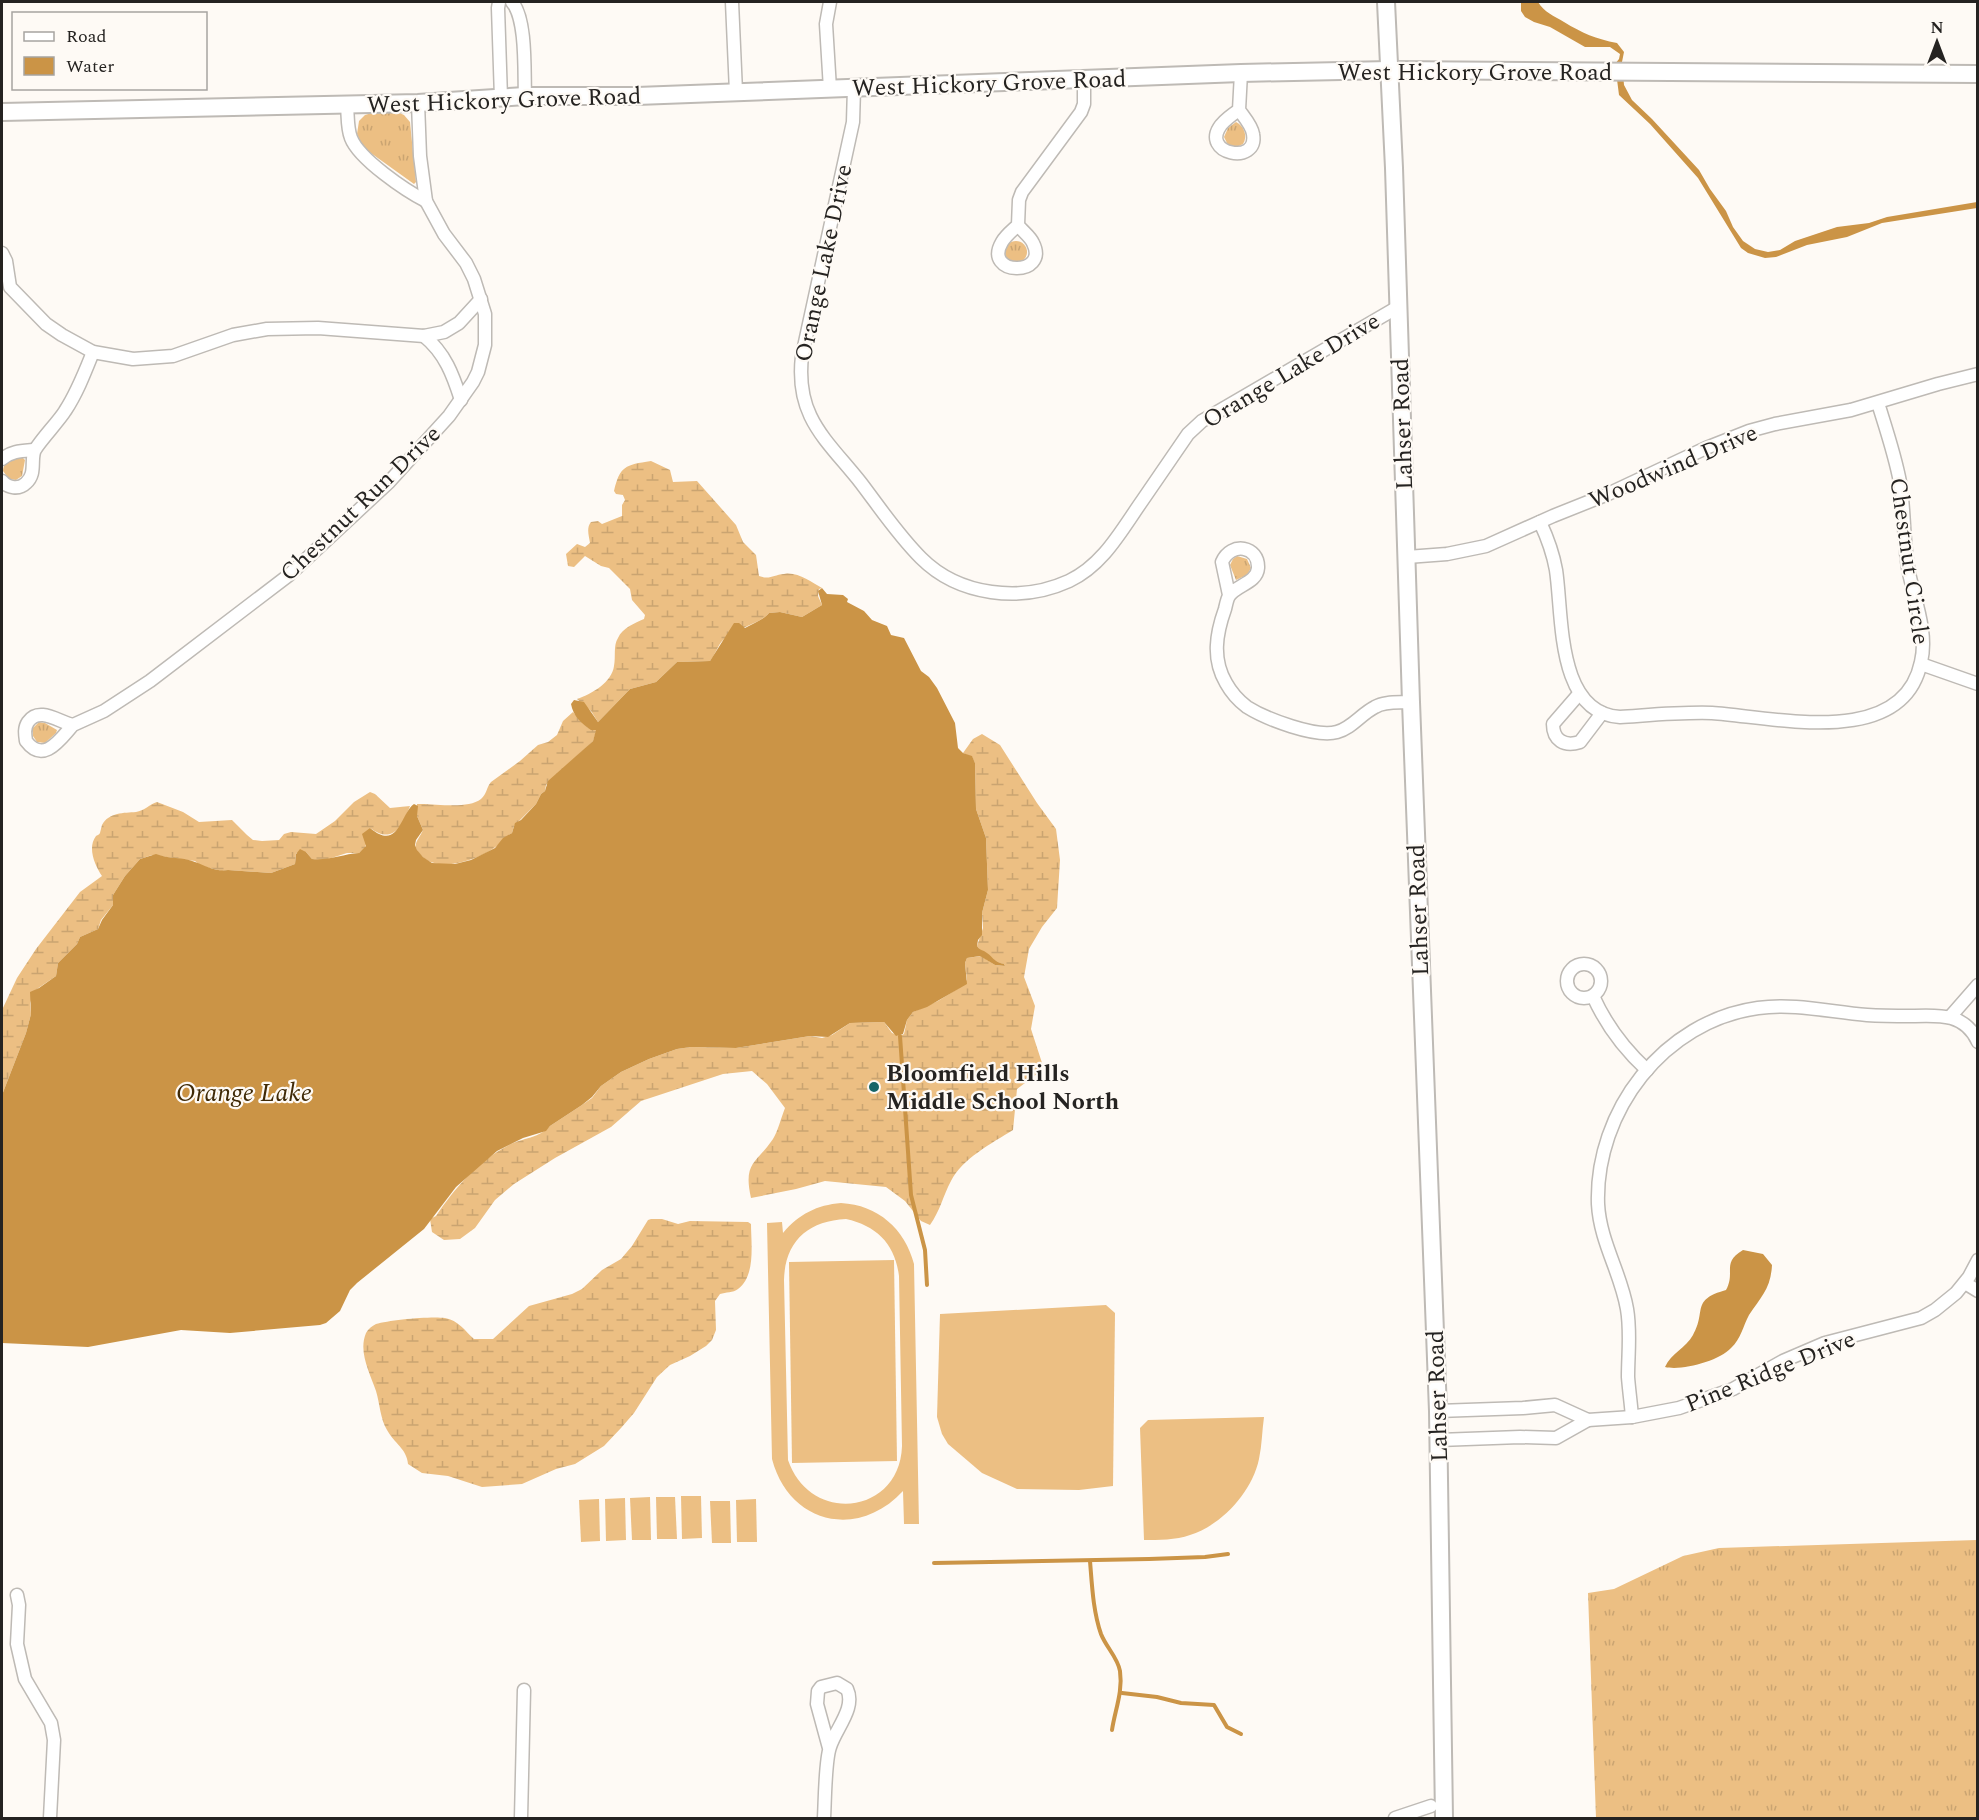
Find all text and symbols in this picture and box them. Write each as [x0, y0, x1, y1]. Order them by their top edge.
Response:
legend [12, 12, 207, 90]
north arrow [1907, 12, 1967, 72]
text: N [1930, 16, 1944, 40]
text: Road [66, 23, 107, 50]
text: Water [66, 53, 114, 80]
street label: West Hickory Grove Road [1338, 55, 1612, 91]
street label: West Hickory Grove Road [851, 61, 1127, 107]
street label: West Hickory Grove Road [366, 78, 642, 124]
street label: Orange Lake Drive [785, 161, 863, 365]
street label: Orange Lake Drive [1196, 304, 1387, 438]
street label: Lahser Road [1383, 357, 1423, 491]
street label: Woodwind Drive [1583, 415, 1763, 519]
street label: Chestnut Run Drive [272, 417, 449, 590]
street label: Chestnut Circle [1879, 475, 1939, 647]
street label: Lahser Road [1399, 843, 1439, 977]
place label: Bloomfield Hills Middle School North [886, 1056, 1119, 1120]
water label: Orange Lake [176, 1073, 312, 1113]
marker: Bloomfield Hills Middle School North [867, 1080, 881, 1094]
street label: Pine Ridge Drive [1680, 1321, 1861, 1422]
street label: Lahser Road [1418, 1329, 1458, 1463]

